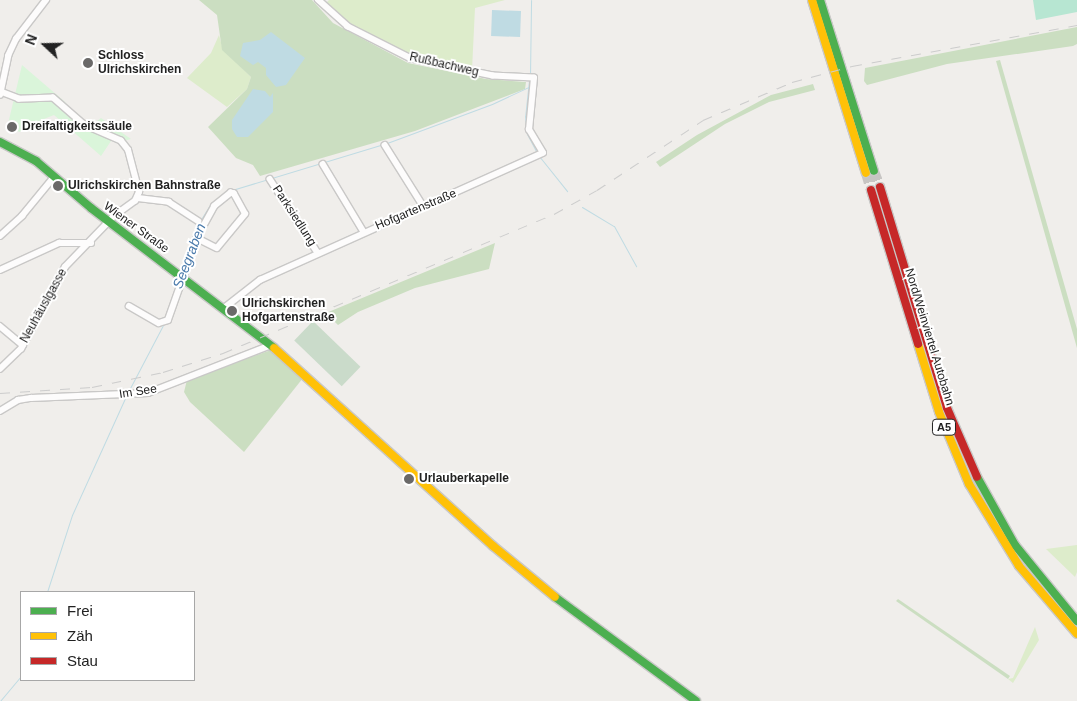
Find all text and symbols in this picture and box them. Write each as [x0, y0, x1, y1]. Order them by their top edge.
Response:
north arrow [20, 20, 70, 70]
text: N [22, 32, 40, 47]
place label: Schloss Ulrichskirchen [98, 49, 181, 77]
street label: Rußbachweg [408, 50, 480, 80]
marker: Schloss Ulrichskirchen [82, 57, 94, 69]
place label: Dreifaltigkeitssäule [22, 120, 132, 134]
marker: Dreifaltigkeitssäule [6, 121, 18, 133]
place label: Ulrichskirchen Bahnstraße [68, 179, 221, 193]
marker: Ulrichskirchen Bahnstraße [52, 180, 64, 192]
street label: Parksiedlung [269, 183, 319, 249]
street label: Hofgartenstraße [373, 186, 459, 234]
street label: Wiener Straße [100, 199, 172, 257]
water label: Seegraben [169, 221, 209, 291]
street label: Neuhäuslgasse [18, 266, 70, 346]
street label: Nord/Weinviertel Autobahn [901, 266, 957, 408]
place label: Ulrichskirchen Hofgartenstraße [242, 297, 335, 325]
marker: Ulrichskirchen Hofgartenstraße [226, 305, 238, 317]
street label: Im See [118, 382, 158, 402]
road number: A5 [932, 418, 956, 436]
place label: Urlauberkapelle [419, 472, 509, 486]
marker: Urlauberkapelle [403, 473, 415, 485]
legend [20, 591, 195, 681]
text: Frei [67, 602, 93, 619]
text: Zäh [67, 627, 93, 644]
text: Stau [67, 652, 98, 669]

